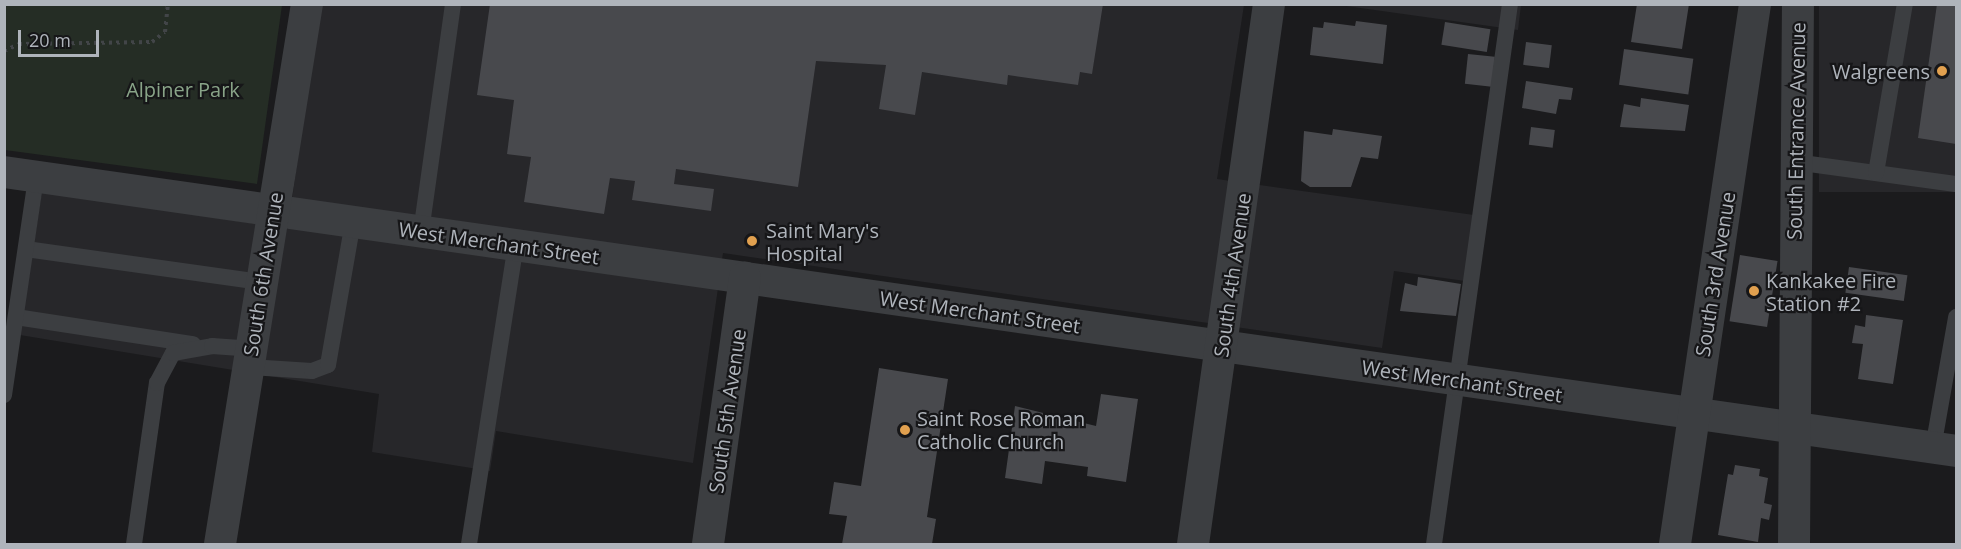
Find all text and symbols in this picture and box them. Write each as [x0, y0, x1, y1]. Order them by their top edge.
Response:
scale bar [21, 18, 102, 56]
street label: South Entrance Avenue [1782, 22, 1810, 240]
text: 20 m [29, 28, 71, 52]
place label: Walgreens [1832, 59, 1930, 83]
marker: Walgreens [1935, 64, 1949, 78]
park label: Alpiner Park [126, 77, 240, 101]
street label: South 6th Avenue [238, 190, 288, 358]
street label: South 3rd Avenue [1690, 190, 1740, 358]
street label: South 4th Avenue [1209, 191, 1255, 359]
street label: West Merchant Street [397, 217, 601, 269]
place label: Saint Mary's Hospital [766, 218, 879, 265]
marker: Saint Mary's Hospital [743, 232, 761, 250]
place label: Kankakee Fire Station #2 [1766, 268, 1896, 315]
marker: Kankakee Fire Station #2 [1747, 284, 1761, 298]
street label: West Merchant Street [878, 286, 1082, 338]
street label: South 5th Avenue [704, 327, 750, 495]
street label: West Merchant Street [1360, 355, 1564, 407]
place label: Saint Rose Roman Catholic Church [917, 406, 1085, 453]
marker: Saint Rose Roman Catholic Church [898, 423, 912, 437]

